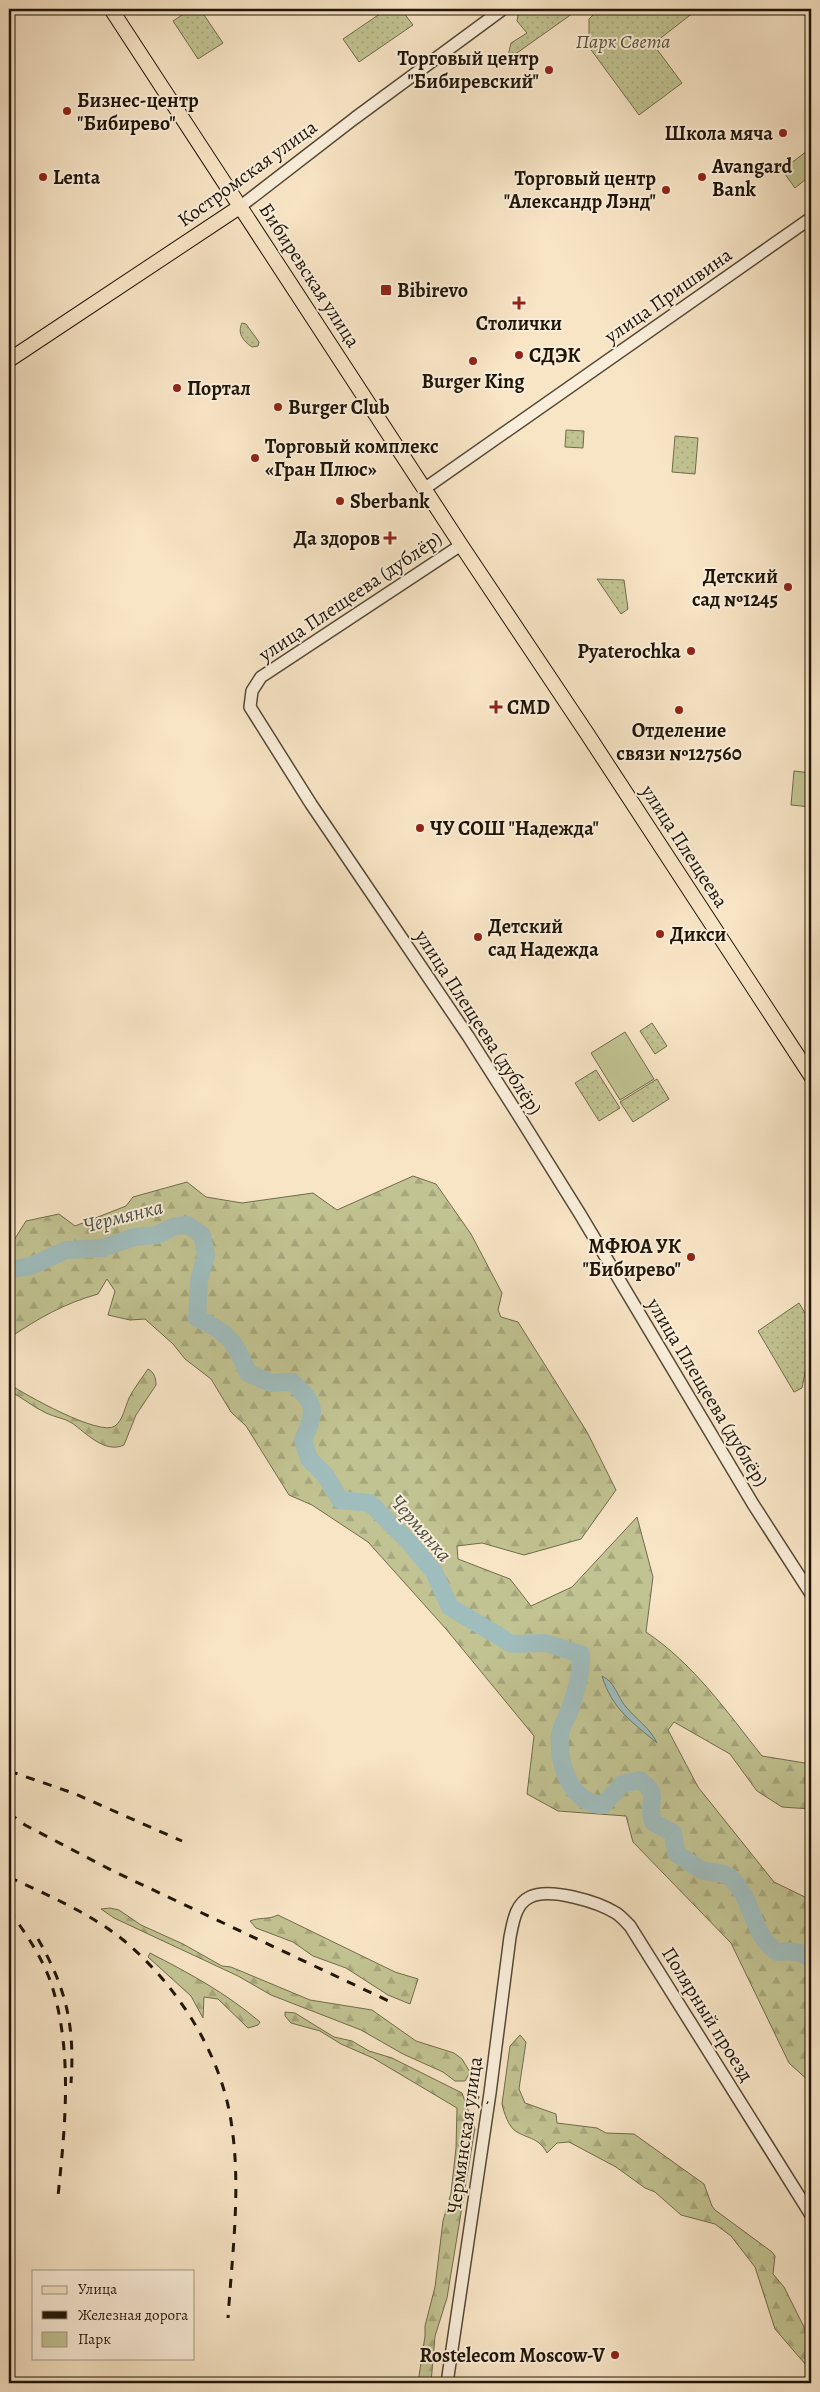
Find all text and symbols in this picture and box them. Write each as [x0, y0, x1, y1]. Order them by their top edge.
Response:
park label: Парк Света [575, 28, 671, 55]
place label: Торговый центр "Бибиревский" [397, 45, 539, 95]
marker: Торговый центр "Бибиревский" [543, 64, 555, 76]
place label: Бизнес-центр "Бибирево" [77, 87, 199, 137]
marker: Бизнес-центр "Бибирево" [61, 105, 73, 117]
street label: Костромская улица [172, 113, 323, 233]
place label: Школа мяча [665, 120, 773, 147]
marker: Школа мяча [777, 127, 789, 139]
place label: Avangard Bank [711, 153, 793, 203]
place label: Lenta [53, 164, 101, 191]
place label: Торговый центр "Александр Лэнд" [504, 165, 656, 215]
marker: Lenta [37, 171, 49, 183]
marker: Avangard Bank [696, 171, 708, 183]
marker: Торговый центр "Александр Лэнд" [660, 184, 672, 196]
street label: Бибиревская улица [253, 198, 367, 354]
street label: улица Пришвина [598, 241, 738, 350]
place label: Bibirevo [397, 277, 468, 304]
marker: Bibirevo [379, 283, 393, 297]
marker: Столички [513, 297, 525, 309]
place label: Столички [476, 310, 562, 337]
place label: СДЭК [529, 342, 581, 369]
marker: СДЭК [513, 349, 525, 361]
marker: Burger King [467, 355, 479, 367]
place label: Burger King [421, 368, 525, 395]
place label: Портал [187, 375, 251, 402]
marker: Портал [171, 382, 183, 394]
place label: Burger Club [288, 394, 390, 421]
marker: Burger Club [272, 401, 284, 413]
place label: Торговый комплекс «Гран Плюс» [265, 433, 439, 483]
marker: Торговый комплекс «Гран Плюс» [249, 452, 261, 464]
place label: Sberbank [350, 488, 430, 515]
marker: Sberbank [334, 495, 346, 507]
street label: улица Плещеева (дублёр) [253, 525, 447, 668]
place label: Да здоров [294, 525, 380, 552]
marker: Да здоров [384, 532, 396, 544]
place label: Детский сад №1245 [692, 563, 778, 613]
marker: Детский сад №1245 [782, 581, 794, 593]
place label: Pyaterochka [577, 638, 681, 665]
marker: Pyaterochka [685, 645, 697, 657]
place label: CMD [507, 694, 550, 721]
marker: CMD [489, 700, 503, 714]
marker: Отделение связи №127560 [673, 704, 685, 716]
place label: Отделение связи №127560 [616, 717, 742, 767]
street label: улица Плещеева [634, 779, 735, 914]
place label: ЧУ СОШ "Надежда" [430, 815, 599, 842]
marker: ЧУ СОШ "Надежда" [414, 822, 426, 834]
place label: Детский сад Надежда [488, 913, 599, 963]
place label: Дикси [670, 921, 727, 948]
street label: улица Плещеева (дублёр) [408, 924, 549, 1120]
marker: Дикси [654, 928, 666, 940]
marker: Детский сад Надежда [472, 931, 484, 943]
water label: Чермянка [80, 1193, 166, 1239]
place label: МФЮА УК "Бибирево" [582, 1233, 682, 1283]
marker: МФЮА УК "Бибирево" [685, 1251, 697, 1263]
street label: улица Плещеева (дублёр) [640, 1292, 775, 1492]
water label: Чермянка [384, 1488, 458, 1568]
street label: Полярный проезд [655, 1942, 760, 2087]
street label: Чермянская улица [440, 2054, 489, 2215]
legend [32, 2270, 195, 2360]
text: Улица [78, 2279, 117, 2299]
text: Железная дорога [78, 2305, 188, 2325]
text: Парк [78, 2329, 111, 2349]
place label: Rostelecom Moscow-V [419, 2342, 606, 2369]
marker: Rostelecom Moscow-V [609, 2349, 621, 2361]

